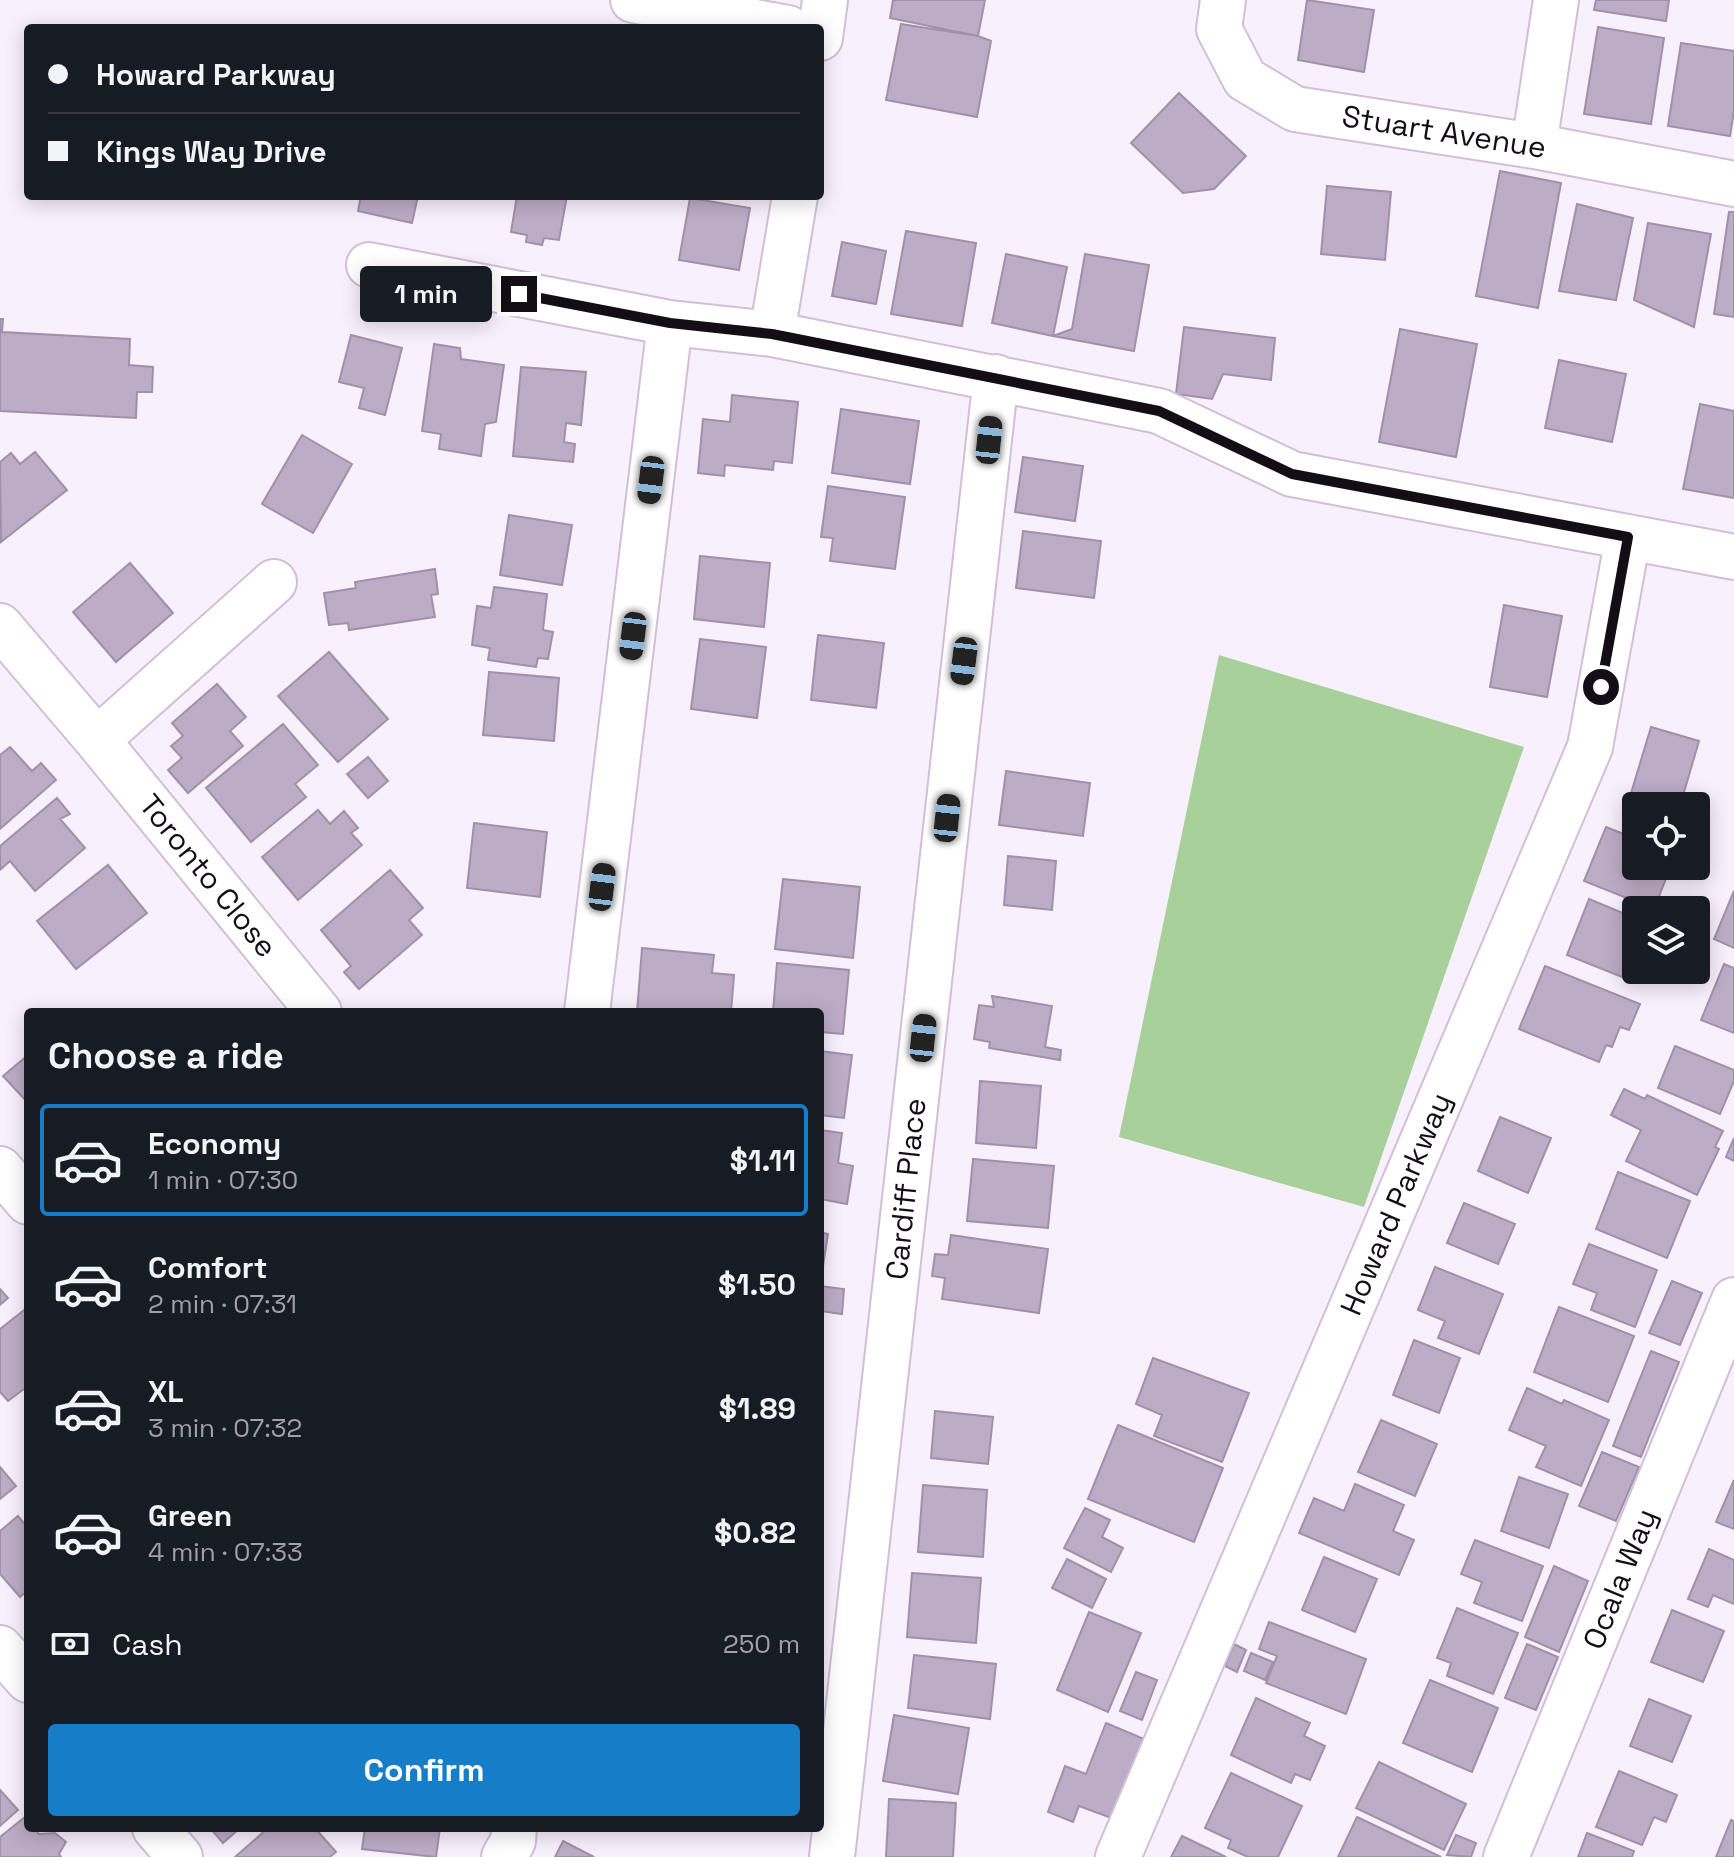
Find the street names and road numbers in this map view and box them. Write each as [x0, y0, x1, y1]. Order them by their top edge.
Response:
street label: Stuart Avenue [1339, 96, 1549, 167]
street label: Toronto Close [131, 786, 286, 965]
street label: Howard Parkway [1331, 1087, 1460, 1321]
street label: Cardiff Place [877, 1096, 934, 1282]
street label: Ocala Way [1574, 1503, 1665, 1655]

